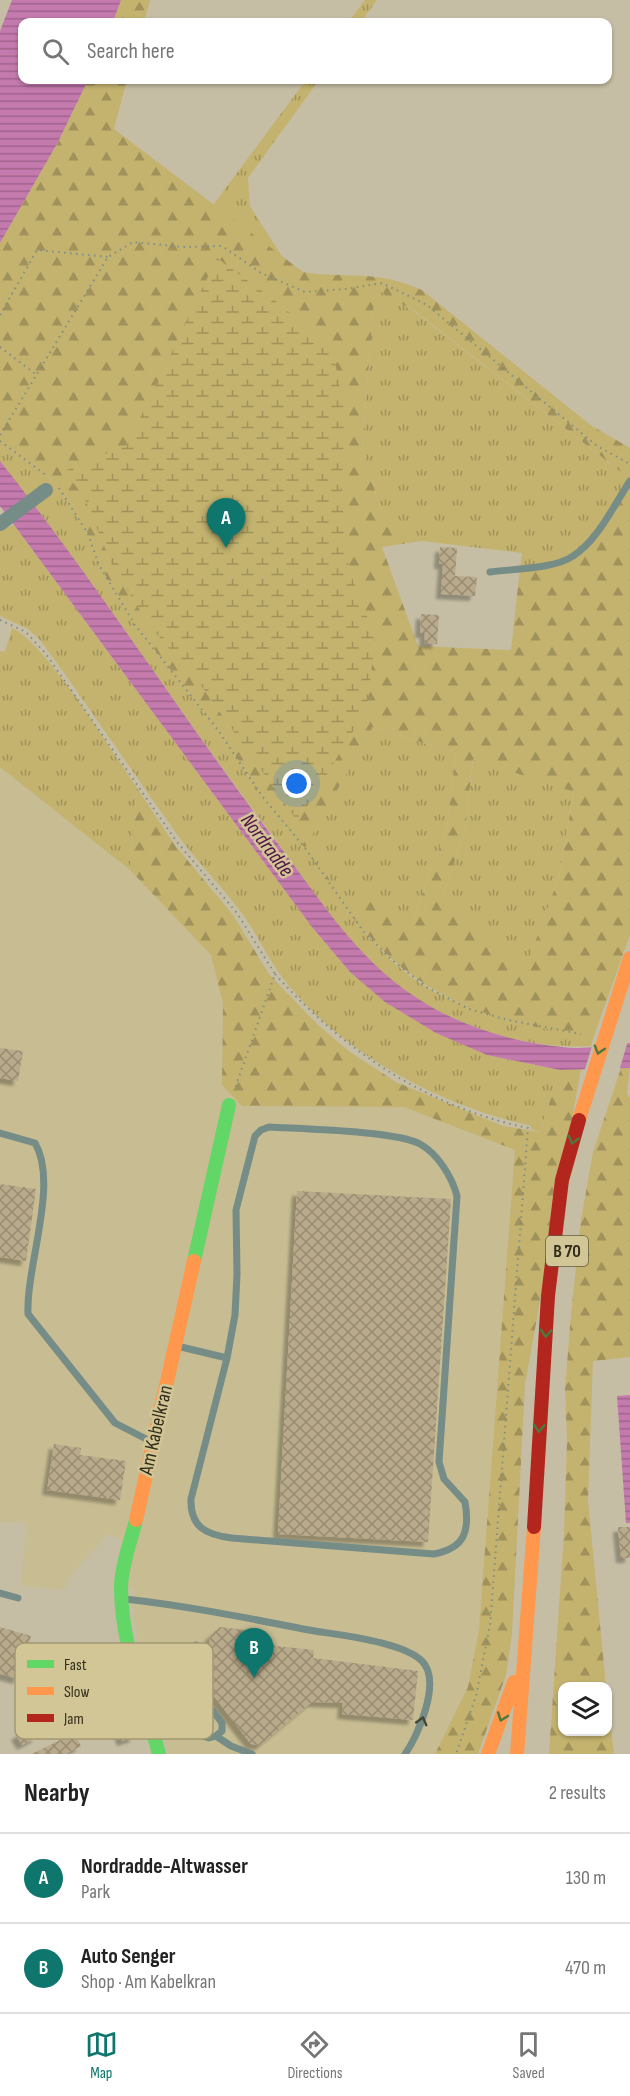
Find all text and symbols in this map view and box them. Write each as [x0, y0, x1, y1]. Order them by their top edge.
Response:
search box [18, 18, 612, 84]
icon: search [39, 35, 72, 68]
text: Search here [87, 38, 174, 65]
pin: A [206, 498, 246, 548]
your location [282, 769, 311, 798]
water label: Nordradde [235, 808, 299, 882]
one-way arrow [594, 1044, 606, 1055]
one-way arrow [568, 1134, 580, 1145]
road number: B 70 [546, 1236, 588, 1266]
one-way arrow [540, 1328, 553, 1337]
street label: Am Kabelkran [134, 1383, 178, 1478]
one-way arrow [533, 1424, 546, 1433]
pin: B [234, 1628, 274, 1678]
legend [15, 1643, 213, 1739]
text: Fast [64, 1656, 87, 1675]
map controls [558, 1682, 612, 1736]
button: layers [558, 1682, 612, 1736]
text: Slow [64, 1683, 89, 1702]
text: Jam [63, 1710, 84, 1729]
one-way arrow [497, 1711, 509, 1722]
one-way arrow [414, 1716, 427, 1726]
text: Nearby [24, 1778, 90, 1809]
text: 2 results [549, 1781, 606, 1805]
text: Nordradde-Altwasser [81, 1853, 248, 1880]
text: A [39, 1866, 48, 1890]
text: 130 m [566, 1866, 606, 1890]
text: Park [81, 1880, 110, 1904]
text: Auto Senger [81, 1943, 176, 1970]
text: B [39, 1956, 48, 1980]
text: 470 m [565, 1956, 606, 1980]
text: Shop · Am Kabelkran [81, 1970, 216, 1994]
tab: Map [85, 2028, 118, 2083]
tab: Directions [287, 2028, 343, 2083]
tab: Saved [512, 2028, 545, 2083]

